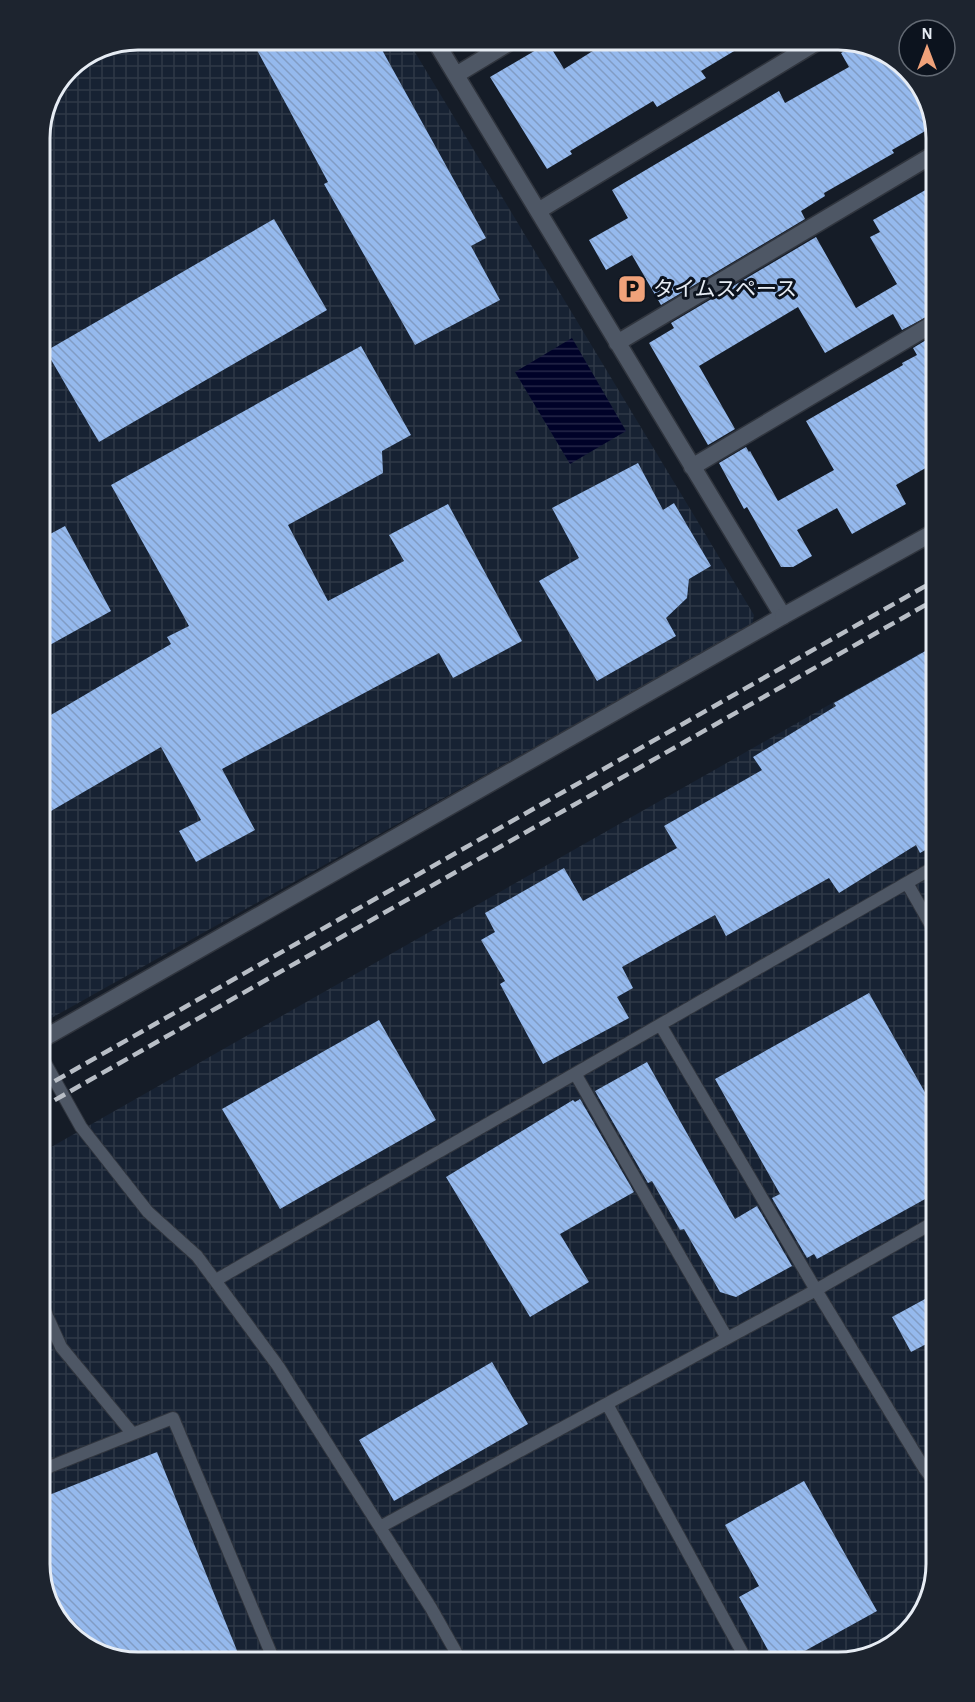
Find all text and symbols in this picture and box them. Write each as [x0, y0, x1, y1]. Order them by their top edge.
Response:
north arrow [897, 18, 957, 78]
text: N [921, 26, 933, 42]
parking icon: タイムスペース [616, 273, 648, 305]
place label: タイムスペース [653, 278, 797, 300]

